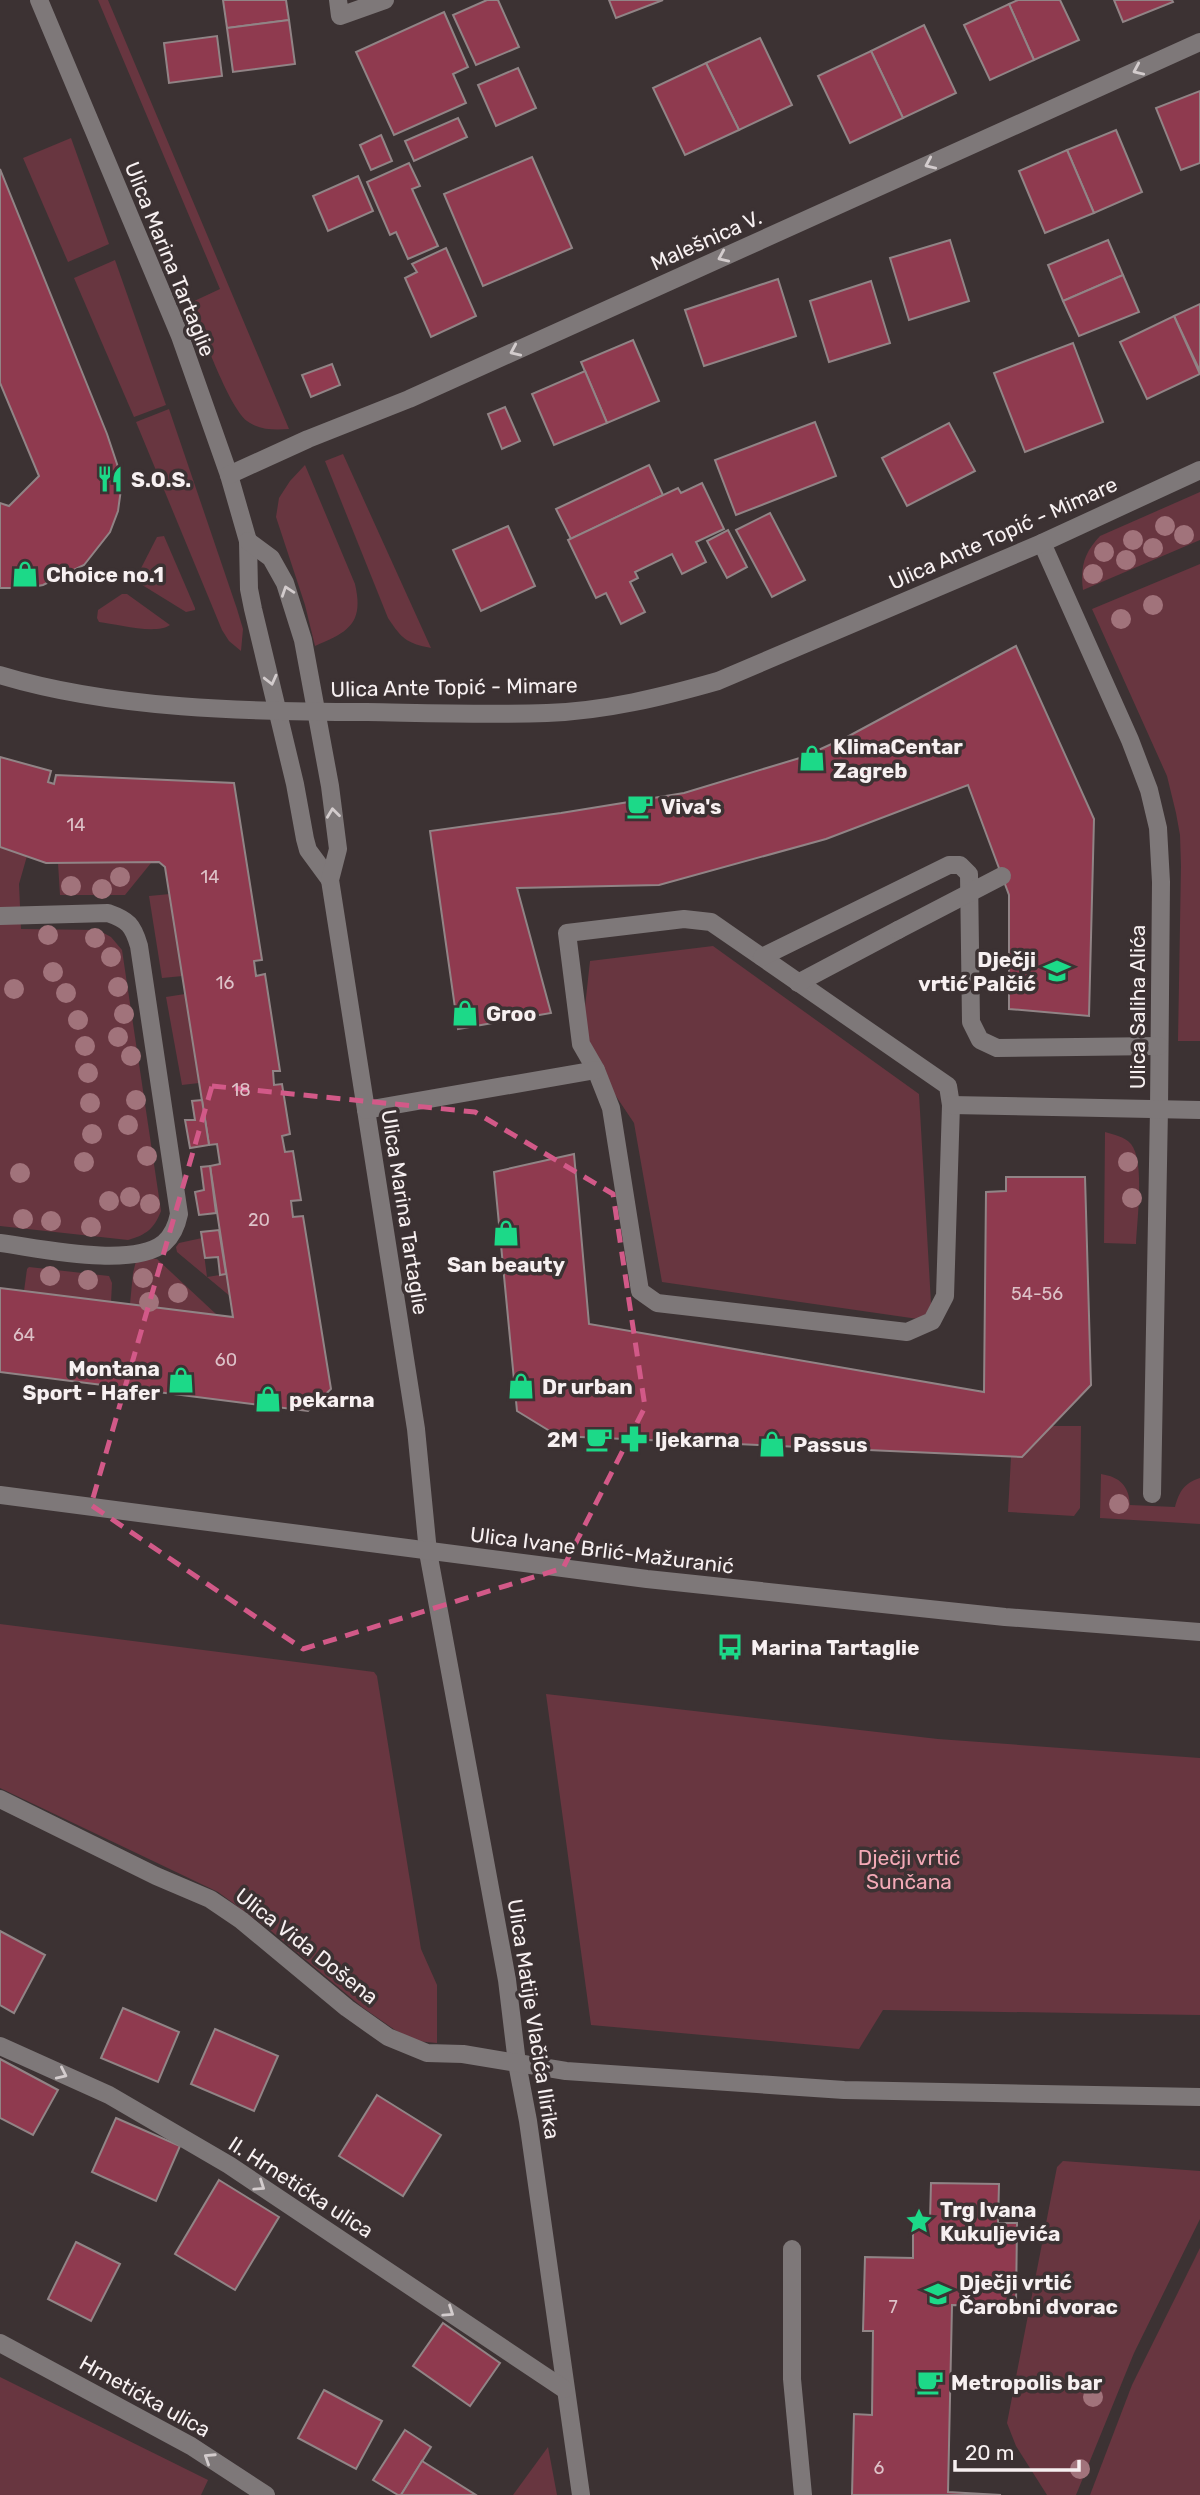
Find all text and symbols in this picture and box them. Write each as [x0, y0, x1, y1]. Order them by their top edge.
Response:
one-way arrow [1133, 62, 1145, 76]
one-way arrow [925, 156, 937, 170]
street label: Ulica Marina Tartaglie [120, 158, 220, 360]
street label: Malešnica V. [647, 204, 765, 276]
one-way arrow [718, 249, 730, 263]
one-way arrow [510, 343, 523, 357]
restaurant icon: S.O.S. [95, 464, 125, 494]
place label: S.O.S. [131, 467, 191, 492]
street label: Ulica Ante Topić - Mimare [885, 471, 1121, 595]
shop icon: Choice no.1 [10, 559, 40, 589]
place label: Choice no.1 [46, 562, 164, 587]
one-way arrow [281, 586, 295, 598]
street label: Ulica Ante Topić - Mimare [330, 672, 578, 702]
one-way arrow [263, 674, 277, 686]
place label: KlimaCentar Zagreb [833, 734, 963, 783]
shop icon: KlimaCentar Zagreb [797, 743, 827, 773]
cafe icon: Viva's [625, 791, 655, 821]
place label: Viva's [661, 794, 722, 819]
one-way arrow [326, 807, 341, 819]
house number: 14 [67, 814, 85, 836]
house number: 14 [201, 866, 219, 888]
street label: Ulica Saliha Alića [1125, 925, 1150, 1089]
place label: Dječji vrtić Palčić [918, 947, 1036, 996]
school or university icon: Dječji vrtić Palčić [1042, 956, 1072, 986]
house number: 16 [216, 972, 234, 994]
shop icon: Groo [450, 998, 480, 1028]
place label: Groo [486, 1001, 536, 1026]
house number: 18 [231, 1079, 251, 1101]
street label: Ulica Marina Tartaglie [376, 1108, 434, 1316]
house number: 20 [248, 1209, 270, 1231]
shop icon: San beauty [491, 1218, 521, 1248]
place label: San beauty [447, 1252, 566, 1277]
house number: 54-56 [1011, 1283, 1063, 1305]
house number: 64 [13, 1324, 35, 1346]
house number: 60 [215, 1349, 237, 1371]
place label: Montana Sport - Hafer [23, 1356, 160, 1405]
shop icon: Montana Sport - Hafer [166, 1365, 196, 1395]
shop icon: Dr urban [506, 1371, 536, 1401]
place label: Dr urban [542, 1374, 633, 1399]
shop icon: pekarna [253, 1384, 283, 1414]
place label: pekarna [289, 1387, 375, 1412]
cafe icon: 2M [584, 1424, 614, 1454]
pharmacy icon: ljekarna [619, 1424, 649, 1454]
place label: 2M [547, 1427, 578, 1452]
place label: ljekarna [655, 1427, 740, 1452]
shop icon: Passus [757, 1429, 787, 1459]
place label: Passus [793, 1432, 868, 1457]
street label: Ulica Ivane Brlić-Mažuranić [469, 1521, 735, 1579]
bus stop icon: Marina Tartaglie [715, 1632, 745, 1662]
place label: Marina Tartaglie [751, 1635, 920, 1660]
park label: Dječji vrtić Sunčana [858, 1845, 960, 1894]
street label: Ulica Vida Došena [231, 1883, 383, 2009]
street label: Ulica Matije Vlačića Ilirika [503, 1897, 565, 2141]
one-way arrow [55, 2066, 67, 2080]
street label: II. Hrnetićka ulica [224, 2131, 378, 2243]
one-way arrow [252, 2178, 265, 2191]
place label: Trg Ivana Kukuljevića [940, 2197, 1060, 2246]
place icon: Trg Ivana Kukuljevića [904, 2206, 934, 2236]
place label: Dječji vrtić Čarobni dvorac [959, 2270, 1118, 2319]
school or university icon: Dječji vrtić Čarobni dvorac [923, 2279, 953, 2309]
house number: 7 [888, 2296, 898, 2318]
one-way arrow [441, 2304, 454, 2316]
street label: Hrnetićka ulica [75, 2350, 215, 2442]
cafe icon: Metropolis bar [915, 2367, 945, 2397]
place label: Metropolis bar [951, 2370, 1103, 2395]
scale bar [955, 2428, 1079, 2472]
text: 20 m [965, 2440, 1014, 2465]
one-way arrow [204, 2453, 217, 2466]
house number: 6 [874, 2457, 885, 2479]

